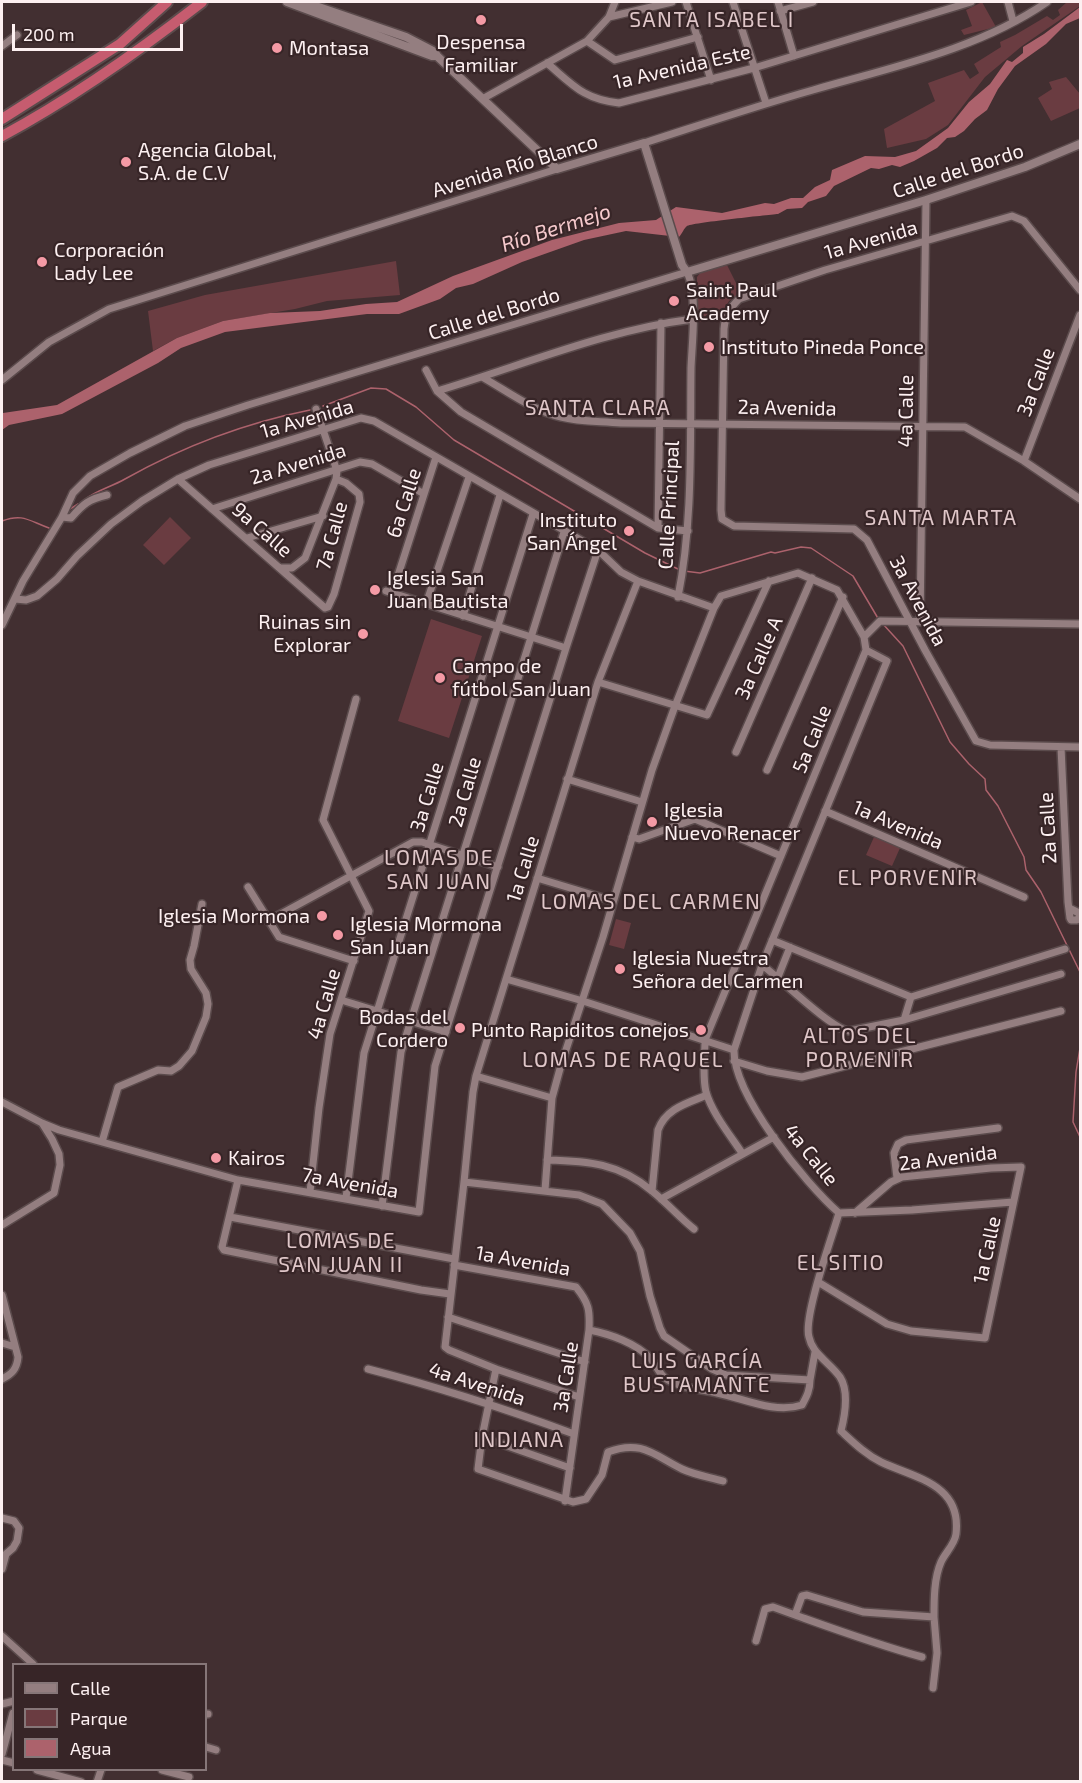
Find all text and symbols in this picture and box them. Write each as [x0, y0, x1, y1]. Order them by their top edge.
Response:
district label: SANTA ISABEL I [629, 7, 795, 33]
scale bar [15, 12, 186, 50]
marker: Despensa Familiar [474, 13, 488, 27]
text: 200 m [23, 23, 75, 45]
place label: Despensa Familiar [436, 30, 526, 77]
place label: Montasa [289, 36, 369, 60]
street label: 1a Avenida Este [611, 40, 753, 94]
marker: Montasa [270, 41, 284, 55]
street label: Avenida Río Blanco [429, 129, 601, 203]
place label: Agencia Global, S.A. de C.V [138, 138, 277, 185]
street label: Calle del Bordo [889, 139, 1027, 203]
marker: Agencia Global, S.A. de C.V [119, 155, 133, 169]
water label: Río Bermejo [498, 198, 614, 258]
street label: 1a Avenida [822, 215, 920, 265]
place label: Corporación Lady Lee [54, 238, 164, 285]
marker: Corporación Lady Lee [35, 255, 49, 269]
place label: Saint Paul Academy [686, 278, 777, 325]
street label: Calle del Bordo [425, 283, 563, 345]
marker: Saint Paul Academy [667, 294, 681, 308]
place label: Instituto Pineda Ponce [721, 335, 924, 359]
marker: Instituto Pineda Ponce [702, 340, 716, 354]
street label: 3a Calle [1012, 344, 1060, 420]
street label: 4a Calle [893, 374, 919, 448]
street label: 1a Avenida [258, 394, 356, 444]
district label: SANTA CLARA [525, 395, 671, 421]
street label: 2a Avenida [737, 395, 837, 421]
street label: 2a Avenida [247, 438, 349, 490]
street label: Calle Principal [654, 440, 684, 570]
street label: 6a Calle [381, 465, 427, 541]
street label: 9a Calle [227, 497, 297, 563]
street label: 7a Calle [311, 499, 353, 573]
district label: SANTA MARTA [864, 505, 1018, 531]
place label: Instituto San Ángel [527, 508, 617, 555]
marker: Instituto San Ángel [622, 524, 636, 538]
street label: 3a Avenida [884, 552, 952, 650]
place label: Iglesia San Juan Bautista [387, 566, 508, 613]
marker: Iglesia San Juan Bautista [368, 583, 382, 597]
place label: Ruinas sin Explorar [258, 610, 351, 657]
street label: 3a Calle A [730, 613, 788, 703]
marker: Ruinas sin Explorar [356, 627, 370, 641]
place label: Campo de fútbol San Juan [452, 654, 591, 701]
marker: Campo de fútbol San Juan [433, 671, 447, 685]
street label: 5a Calle [788, 702, 836, 776]
street label: 2a Calle [444, 754, 486, 830]
street label: 3a Calle [405, 759, 449, 835]
street label: 2a Calle [1034, 792, 1062, 864]
street label: 1a Avenida [849, 795, 947, 855]
place label: Iglesia Nuevo Renacer [664, 798, 800, 845]
marker: Iglesia Nuevo Renacer [645, 815, 659, 829]
street label: 1a Calle [502, 833, 544, 905]
district label: LOMAS DE SAN JUAN [384, 845, 494, 895]
district label: EL PORVENIR [838, 865, 978, 891]
district label: LOMAS DEL CARMEN [541, 889, 761, 915]
place label: Iglesia Mormona [158, 904, 310, 928]
marker: Iglesia Mormona [315, 909, 329, 923]
place label: Iglesia Mormona San Juan [350, 912, 502, 959]
marker: Iglesia Mormona San Juan [331, 928, 345, 942]
place label: Iglesia Nuestra Señora del Carmen [632, 946, 803, 993]
marker: Iglesia Nuestra Señora del Carmen [613, 962, 627, 976]
street label: 4a Calle [302, 966, 346, 1042]
place label: Bodas del Cordero [359, 1005, 448, 1052]
place label: Punto Rapiditos conejos [471, 1018, 689, 1042]
marker: Bodas del Cordero [453, 1021, 467, 1035]
marker: Punto Rapiditos conejos [694, 1023, 708, 1037]
district label: ALTOS DEL PORVENIR [803, 1023, 917, 1073]
district label: LOMAS DE RAQUEL [522, 1047, 724, 1073]
street label: 4a Calle [779, 1119, 843, 1191]
street label: 2a Avenida [897, 1140, 999, 1176]
place label: Kairos [228, 1146, 285, 1170]
marker: Kairos [209, 1151, 223, 1165]
street label: 7a Avenida [300, 1163, 400, 1203]
street label: 1a Calle [968, 1214, 1006, 1286]
district label: LOMAS DE SAN JUAN II [278, 1228, 404, 1278]
street label: 1a Avenida [474, 1241, 572, 1281]
district label: EL SITIO [797, 1250, 885, 1276]
street label: 3a Calle [549, 1340, 583, 1414]
district label: LUIS GARCÍA BUSTAMANTE [623, 1348, 771, 1398]
street label: 4a Avenida [426, 1357, 528, 1411]
district label: INDIANA [473, 1427, 565, 1453]
legend [12, 1663, 207, 1771]
text: Calle [70, 1677, 111, 1699]
text: Parque [70, 1707, 128, 1729]
text: Agua [70, 1737, 111, 1759]

